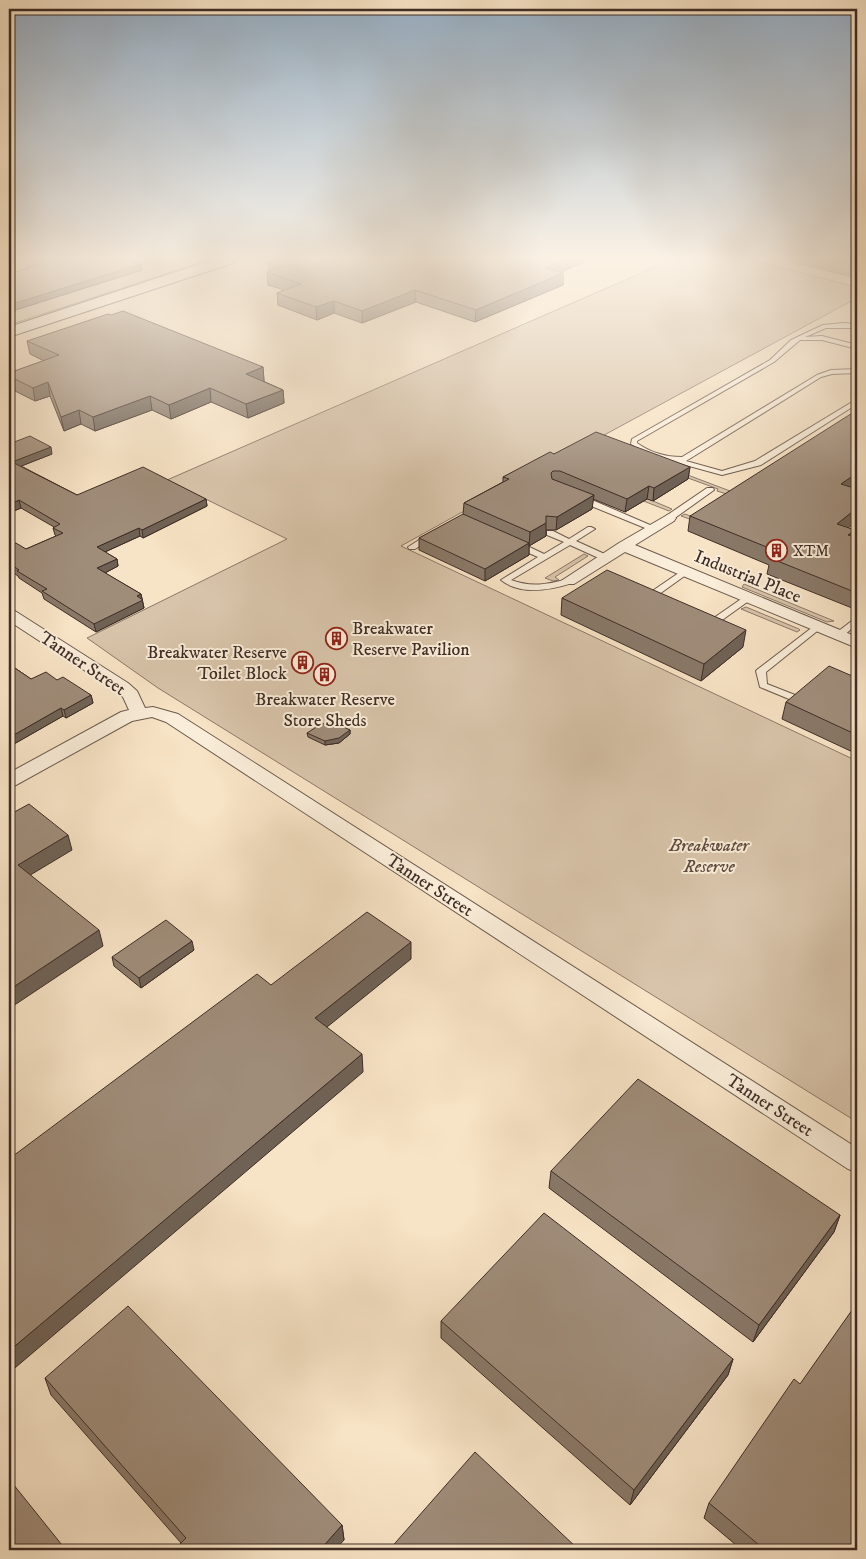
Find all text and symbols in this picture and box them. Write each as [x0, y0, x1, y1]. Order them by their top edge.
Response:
building icon: XTM [765, 539, 789, 563]
place label: XTM [793, 542, 829, 561]
street label: Industrial Place [691, 546, 804, 608]
place label: Breakwater Reserve Pavilion [352, 618, 470, 661]
building icon: Breakwater Reserve Pavilion [324, 626, 348, 650]
street label: Tanner Street [35, 627, 130, 701]
place label: Breakwater Reserve Toilet Block [147, 642, 287, 685]
building icon: Breakwater Reserve Toilet Block [291, 650, 315, 674]
building icon: Breakwater Reserve Store Sheds [313, 662, 337, 686]
place label: Breakwater Reserve Store Sheds [255, 689, 395, 732]
park label: Breakwater Reserve [668, 835, 750, 878]
street label: Tanner Street [382, 850, 477, 922]
street label: Tanner Street [722, 1070, 817, 1142]

